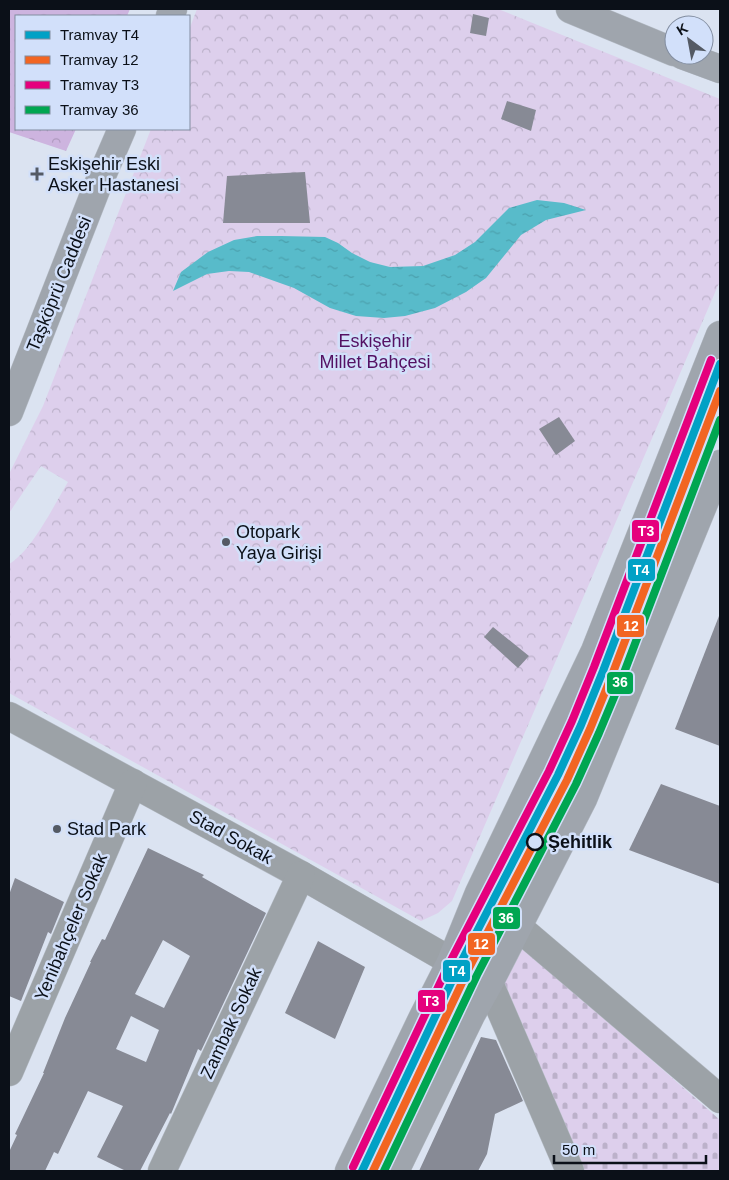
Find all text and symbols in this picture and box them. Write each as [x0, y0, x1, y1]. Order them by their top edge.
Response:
legend [15, 15, 190, 130]
north arrow [664, 15, 714, 65]
text: K [674, 20, 691, 38]
text: Tramvay T4 [60, 26, 139, 43]
text: Tramvay 12 [60, 51, 139, 68]
text: Tramvay T3 [60, 76, 139, 93]
text: Tramvay 36 [60, 101, 139, 118]
place label: Eskişehir Eski Asker Hastanesi [48, 154, 179, 195]
marker: Eskişehir Eski Asker Hastanesi [30, 167, 44, 181]
street label: Taşköprü Caddesi [23, 213, 95, 355]
park label: Eskişehir Millet Bahçesi [319, 331, 431, 372]
line badge: T3 [631, 519, 660, 543]
place label: Otopark Yaya Girişi [236, 522, 322, 563]
text: T3 [638, 523, 654, 539]
marker: Otopark Yaya Girişi [220, 536, 232, 548]
line badge: T4 [627, 558, 656, 582]
text: T4 [633, 562, 649, 578]
line badge: 12 [616, 614, 645, 638]
text: 12 [623, 618, 639, 634]
line badge: 36 [606, 671, 634, 695]
text: 36 [612, 674, 628, 690]
street label: Stad Sokak [186, 806, 277, 869]
place label: Stad Park [67, 819, 147, 839]
marker: Stad Park [51, 823, 63, 835]
place label: Şehitlik [548, 832, 613, 852]
marker: Şehitlik [526, 833, 544, 851]
street label: Yenibahçeler Sokak [31, 849, 112, 1004]
line badge: 36 [492, 906, 521, 930]
text: 36 [498, 910, 514, 926]
line badge: 12 [467, 932, 496, 956]
text: 12 [473, 936, 489, 952]
line badge: T4 [442, 959, 471, 983]
street label: Zambak Sokak [197, 963, 266, 1082]
text: T4 [449, 963, 465, 979]
line badge: T3 [417, 989, 446, 1013]
text: T3 [423, 993, 439, 1009]
scale bar [554, 1132, 706, 1164]
text: 50 m [562, 1141, 595, 1158]

